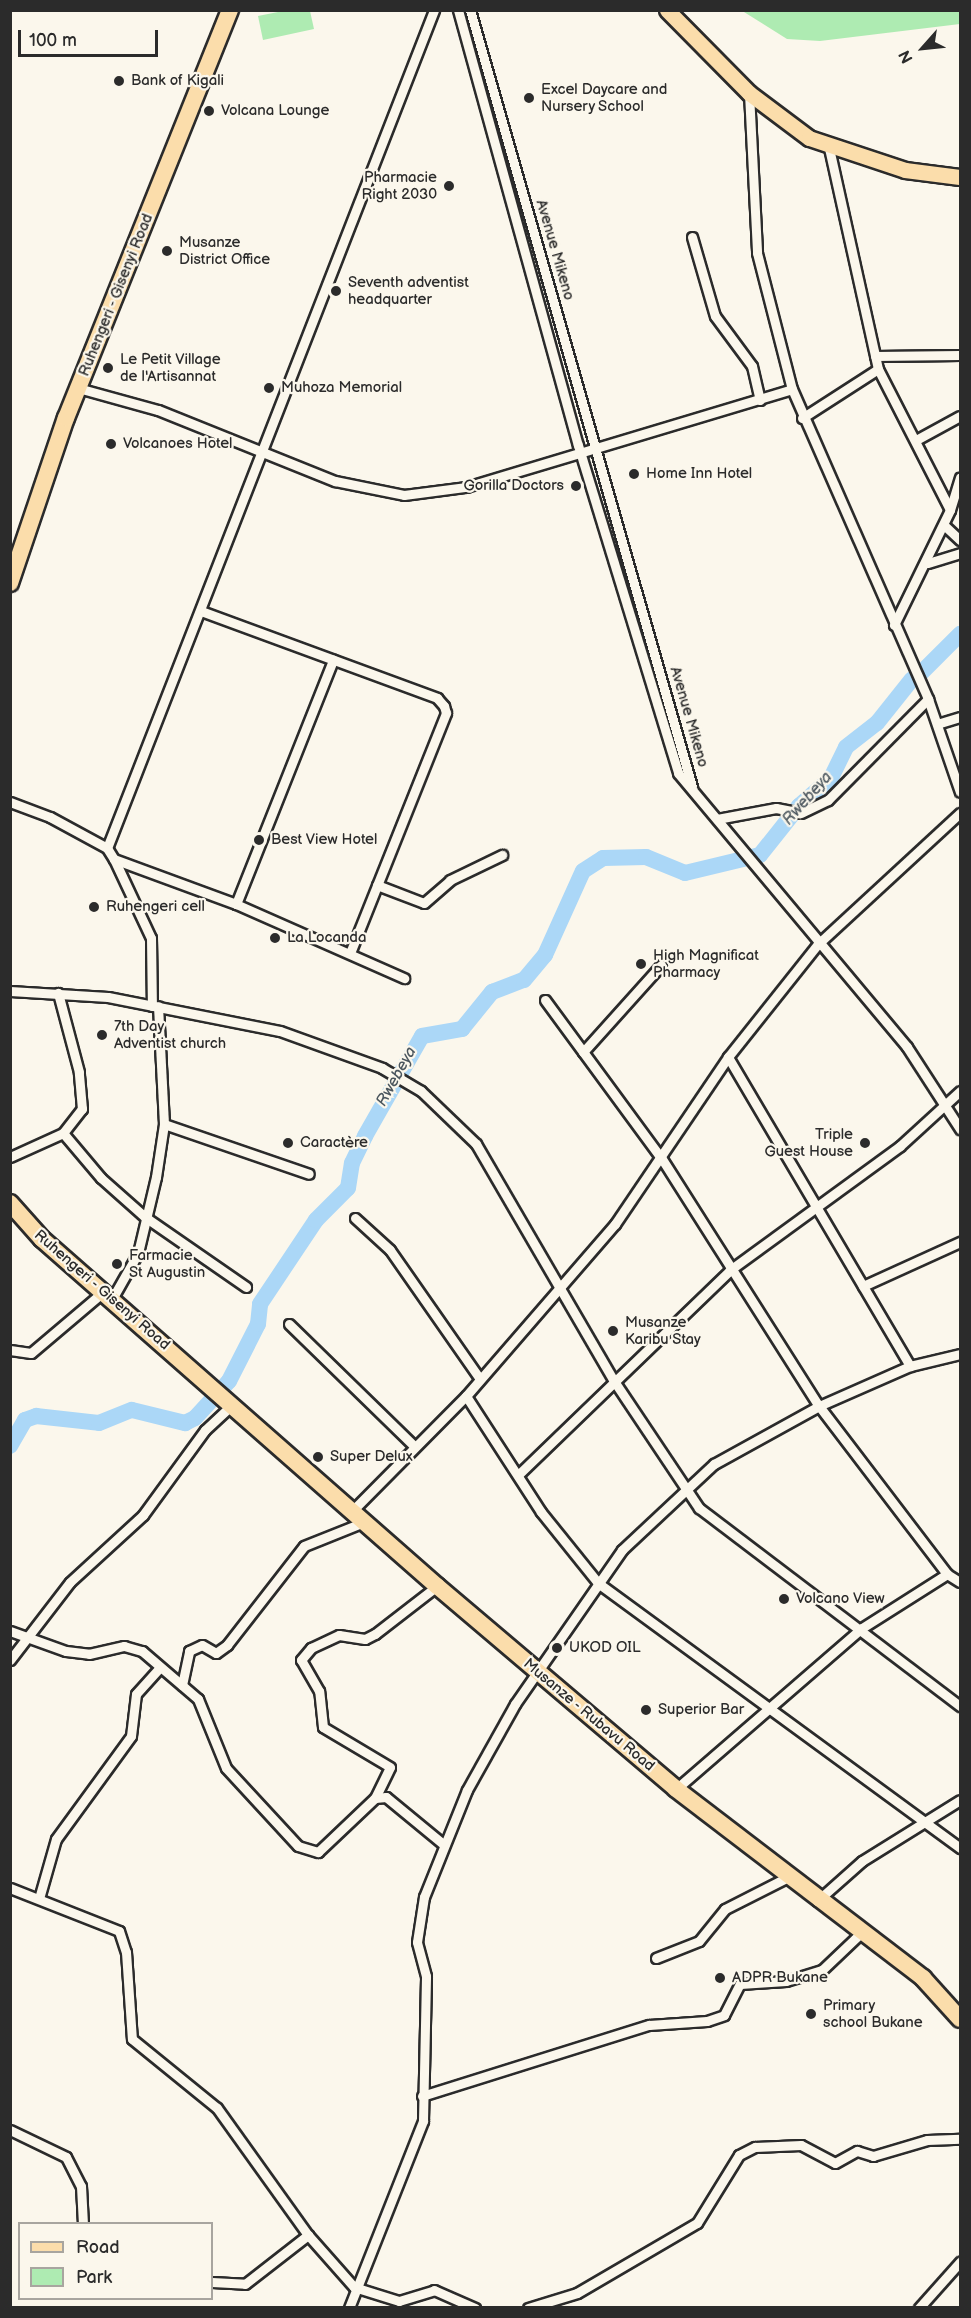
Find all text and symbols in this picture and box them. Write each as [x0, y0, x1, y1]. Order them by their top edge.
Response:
scale bar [21, 18, 160, 56]
north arrow [893, 18, 953, 78]
text: 100 m [29, 30, 77, 51]
text: N [895, 47, 918, 66]
place label: Bank of Kigali [131, 72, 224, 90]
marker: Bank of Kigali [112, 74, 126, 88]
place label: Excel Daycare and Nursery School [541, 80, 667, 115]
marker: Excel Daycare and Nursery School [522, 91, 536, 105]
place label: Volcana Lounge [221, 102, 329, 120]
marker: Volcana Lounge [202, 104, 216, 118]
place label: Pharmacie Right 2030 [362, 168, 437, 203]
marker: Pharmacie Right 2030 [442, 179, 456, 193]
street label: Avenue Mikeno [532, 198, 578, 302]
street label: Ruhengeri - Gisenyi Road [75, 211, 157, 379]
place label: Musanze District Office [179, 233, 270, 268]
marker: Musanze District Office [160, 244, 174, 258]
place label: Seventh adventist headquarter [348, 273, 469, 308]
marker: Seventh adventist headquarter [329, 284, 343, 298]
place label: Le Petit Village de l'Artisannat [120, 350, 221, 385]
marker: Le Petit Village de l'Artisannat [101, 361, 115, 375]
place label: Muhoza Memorial [281, 379, 402, 397]
marker: Muhoza Memorial [262, 381, 276, 395]
place label: Volcanoes Hotel [123, 435, 232, 453]
marker: Volcanoes Hotel [104, 437, 118, 451]
place label: Home Inn Hotel [646, 465, 752, 483]
marker: Home Inn Hotel [627, 467, 641, 481]
place label: Gorilla Doctors [463, 477, 564, 495]
marker: Gorilla Doctors [569, 479, 583, 493]
street label: Avenue Mikeno [666, 665, 712, 769]
water label: Rwebeya [779, 768, 837, 830]
place label: Best View Hotel [271, 831, 378, 849]
marker: Best View Hotel [252, 833, 266, 847]
place label: Ruhengeri cell [106, 898, 205, 916]
marker: Ruhengeri cell [87, 900, 101, 914]
place label: La Locanda [287, 929, 366, 947]
marker: La Locanda [268, 931, 282, 945]
place label: High Magnificat Pharmacy [653, 946, 759, 981]
marker: High Magnificat Pharmacy [634, 957, 648, 971]
place label: 7th Day Adventist church [114, 1017, 226, 1052]
marker: 7th Day Adventist church [95, 1028, 109, 1042]
water label: Rwebeya [373, 1044, 421, 1110]
place label: Triple Guest House [764, 1125, 853, 1160]
place label: Caractère [300, 1134, 368, 1152]
marker: Caractère [281, 1136, 295, 1150]
marker: Triple Guest House [858, 1136, 872, 1150]
street label: Ruhengeri - Gisenyi Road [30, 1226, 174, 1354]
place label: Farmacie St Augustin [129, 1246, 205, 1281]
marker: Farmacie St Augustin [110, 1257, 124, 1271]
place label: Musanze Karibu Stay [625, 1313, 701, 1348]
marker: Musanze Karibu Stay [606, 1324, 620, 1338]
place label: Super Delux [330, 1448, 413, 1466]
marker: Super Delux [311, 1450, 325, 1464]
place label: Volcano View [796, 1590, 885, 1608]
marker: Volcano View [777, 1592, 791, 1606]
place label: UKOD OIL [569, 1639, 641, 1657]
marker: UKOD OIL [550, 1641, 564, 1655]
street label: Musanze - Rubavu Road [519, 1654, 659, 1776]
place label: Superior Bar [658, 1701, 744, 1719]
marker: Superior Bar [639, 1703, 653, 1717]
place label: ADPR Bukane [732, 1969, 828, 1987]
marker: ADPR Bukane [713, 1971, 727, 1985]
place label: Primary school Bukane [823, 1996, 923, 2031]
marker: Primary school Bukane [804, 2007, 818, 2021]
legend [18, 2222, 213, 2300]
text: Road [76, 2237, 120, 2258]
text: Park [76, 2267, 112, 2288]

